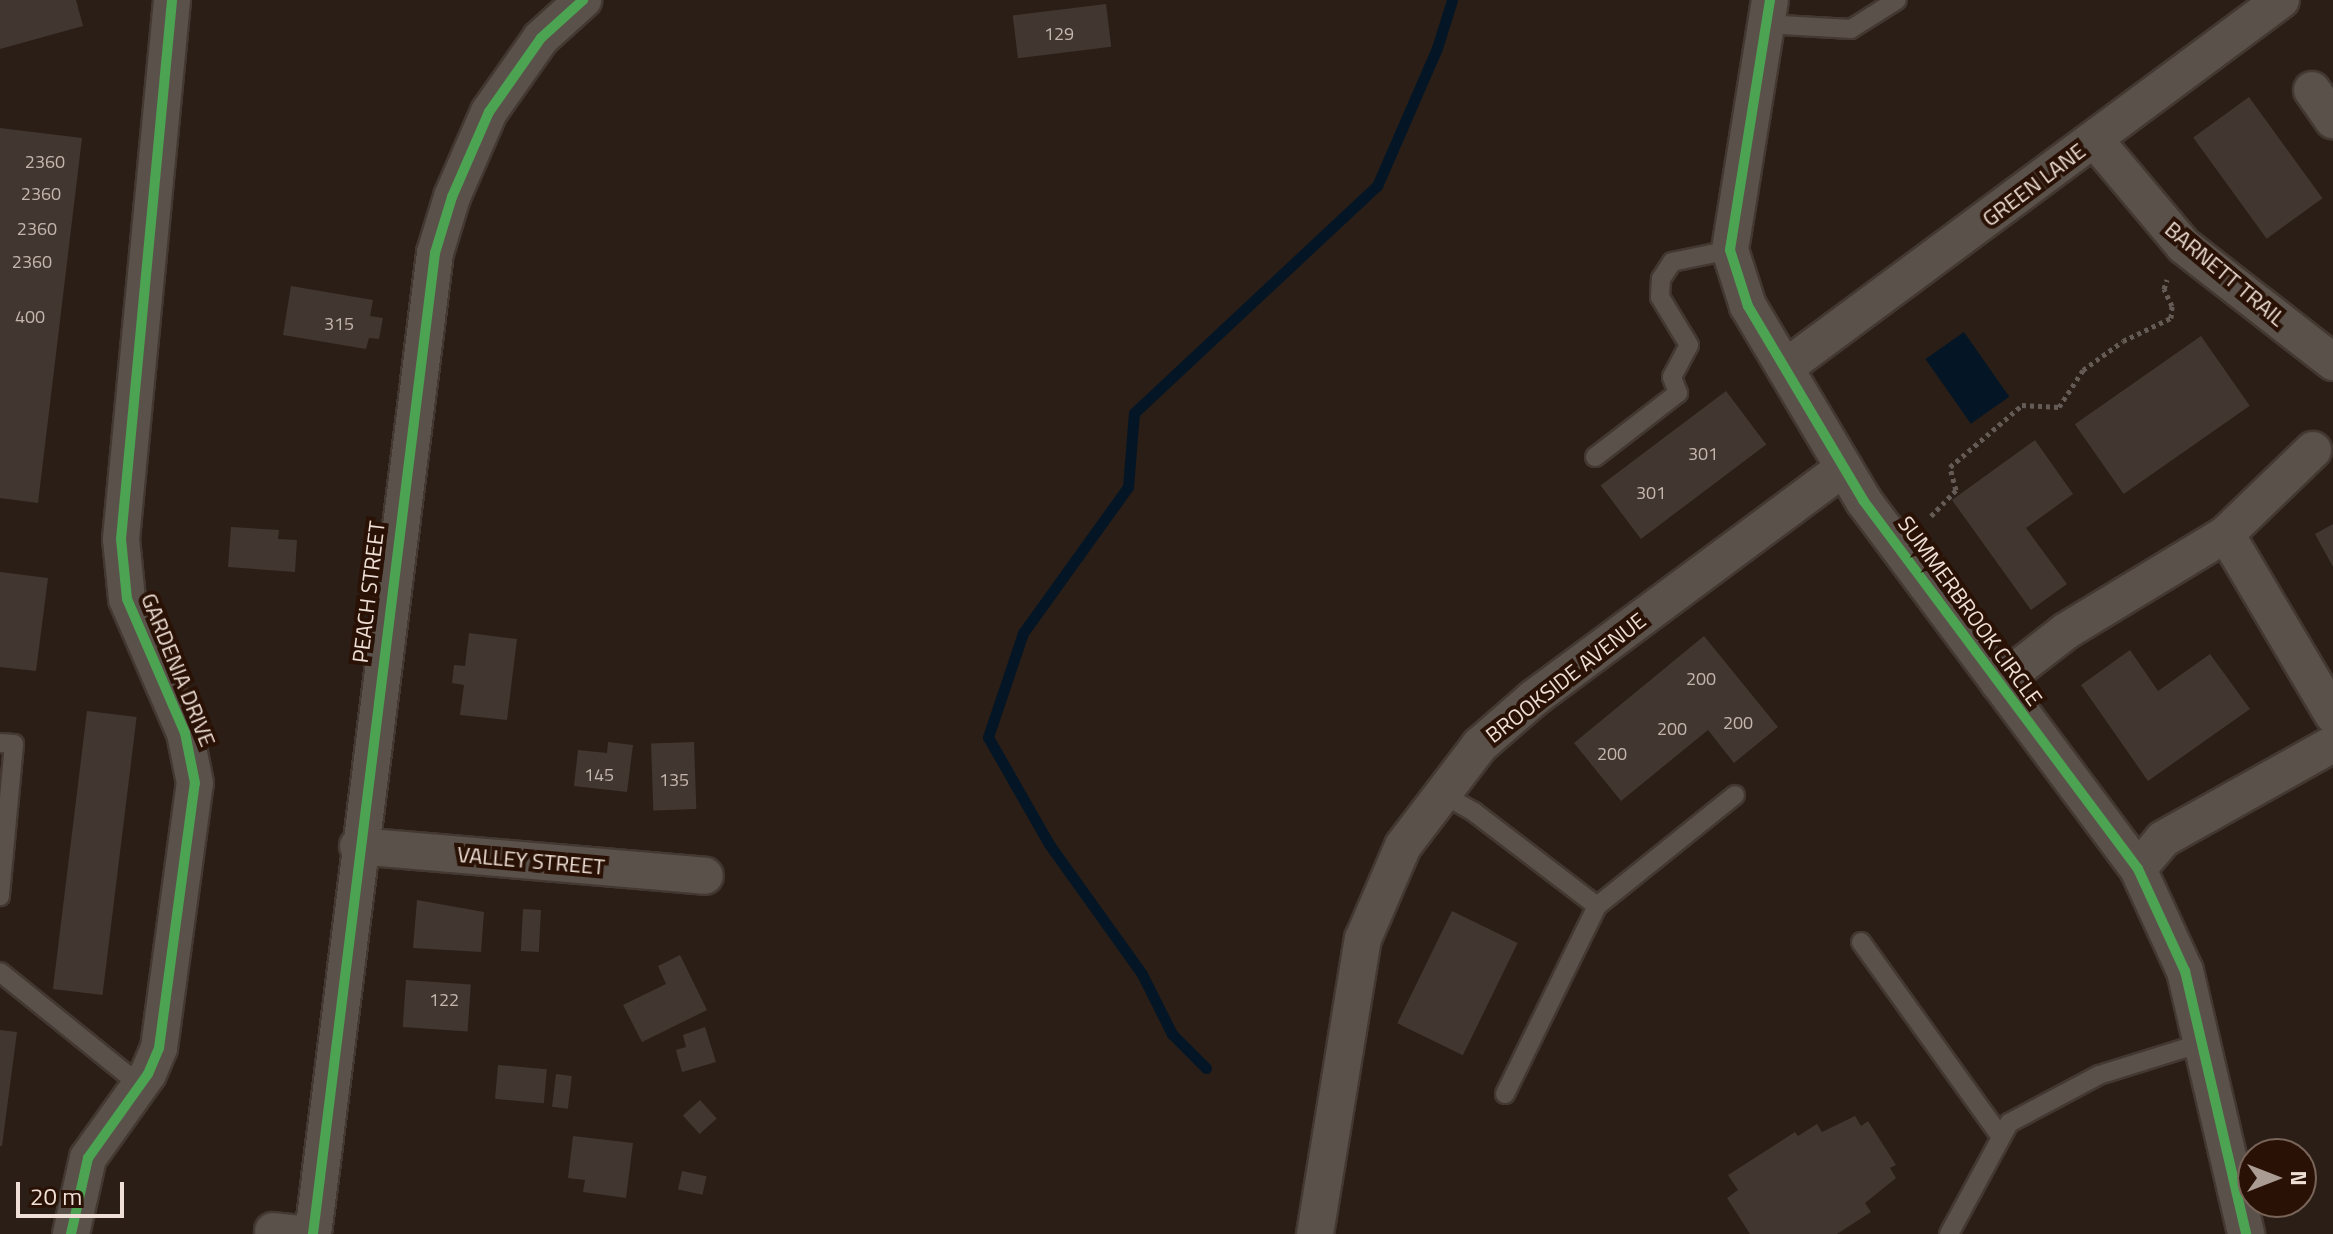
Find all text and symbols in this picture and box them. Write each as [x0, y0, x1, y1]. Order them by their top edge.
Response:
house number: 129 [1044, 23, 1074, 45]
street label: GREEN LANE [1977, 138, 2091, 232]
house number: 2360 [25, 151, 65, 173]
house number: 2360 [21, 183, 61, 205]
street label: BARNETT TRAIL [2159, 216, 2291, 332]
house number: 2360 [17, 218, 57, 240]
house number: 2360 [12, 251, 52, 273]
house number: 400 [15, 306, 45, 328]
house number: 315 [324, 313, 354, 335]
house number: 301 [1688, 443, 1718, 465]
house number: 301 [1636, 482, 1666, 504]
street label: SUMMERBROOK CIRCLE [1892, 511, 2048, 711]
street label: PEACH STREET [347, 520, 391, 664]
street label: GARDENIA DRIVE [135, 590, 221, 750]
street label: BROOKSIDE AVENUE [1481, 607, 1651, 749]
house number: 200 [1686, 668, 1716, 690]
house number: 200 [1723, 712, 1753, 734]
house number: 200 [1657, 718, 1687, 740]
house number: 200 [1597, 743, 1627, 765]
house number: 145 [584, 764, 614, 786]
house number: 135 [659, 769, 689, 791]
street label: VALLEY STREET [456, 841, 606, 881]
house number: 122 [429, 989, 459, 1011]
north arrow [2237, 1138, 2317, 1218]
scale bar [20, 1166, 128, 1216]
text: N [2282, 1170, 2316, 1186]
text: 20 m [30, 1178, 82, 1214]

